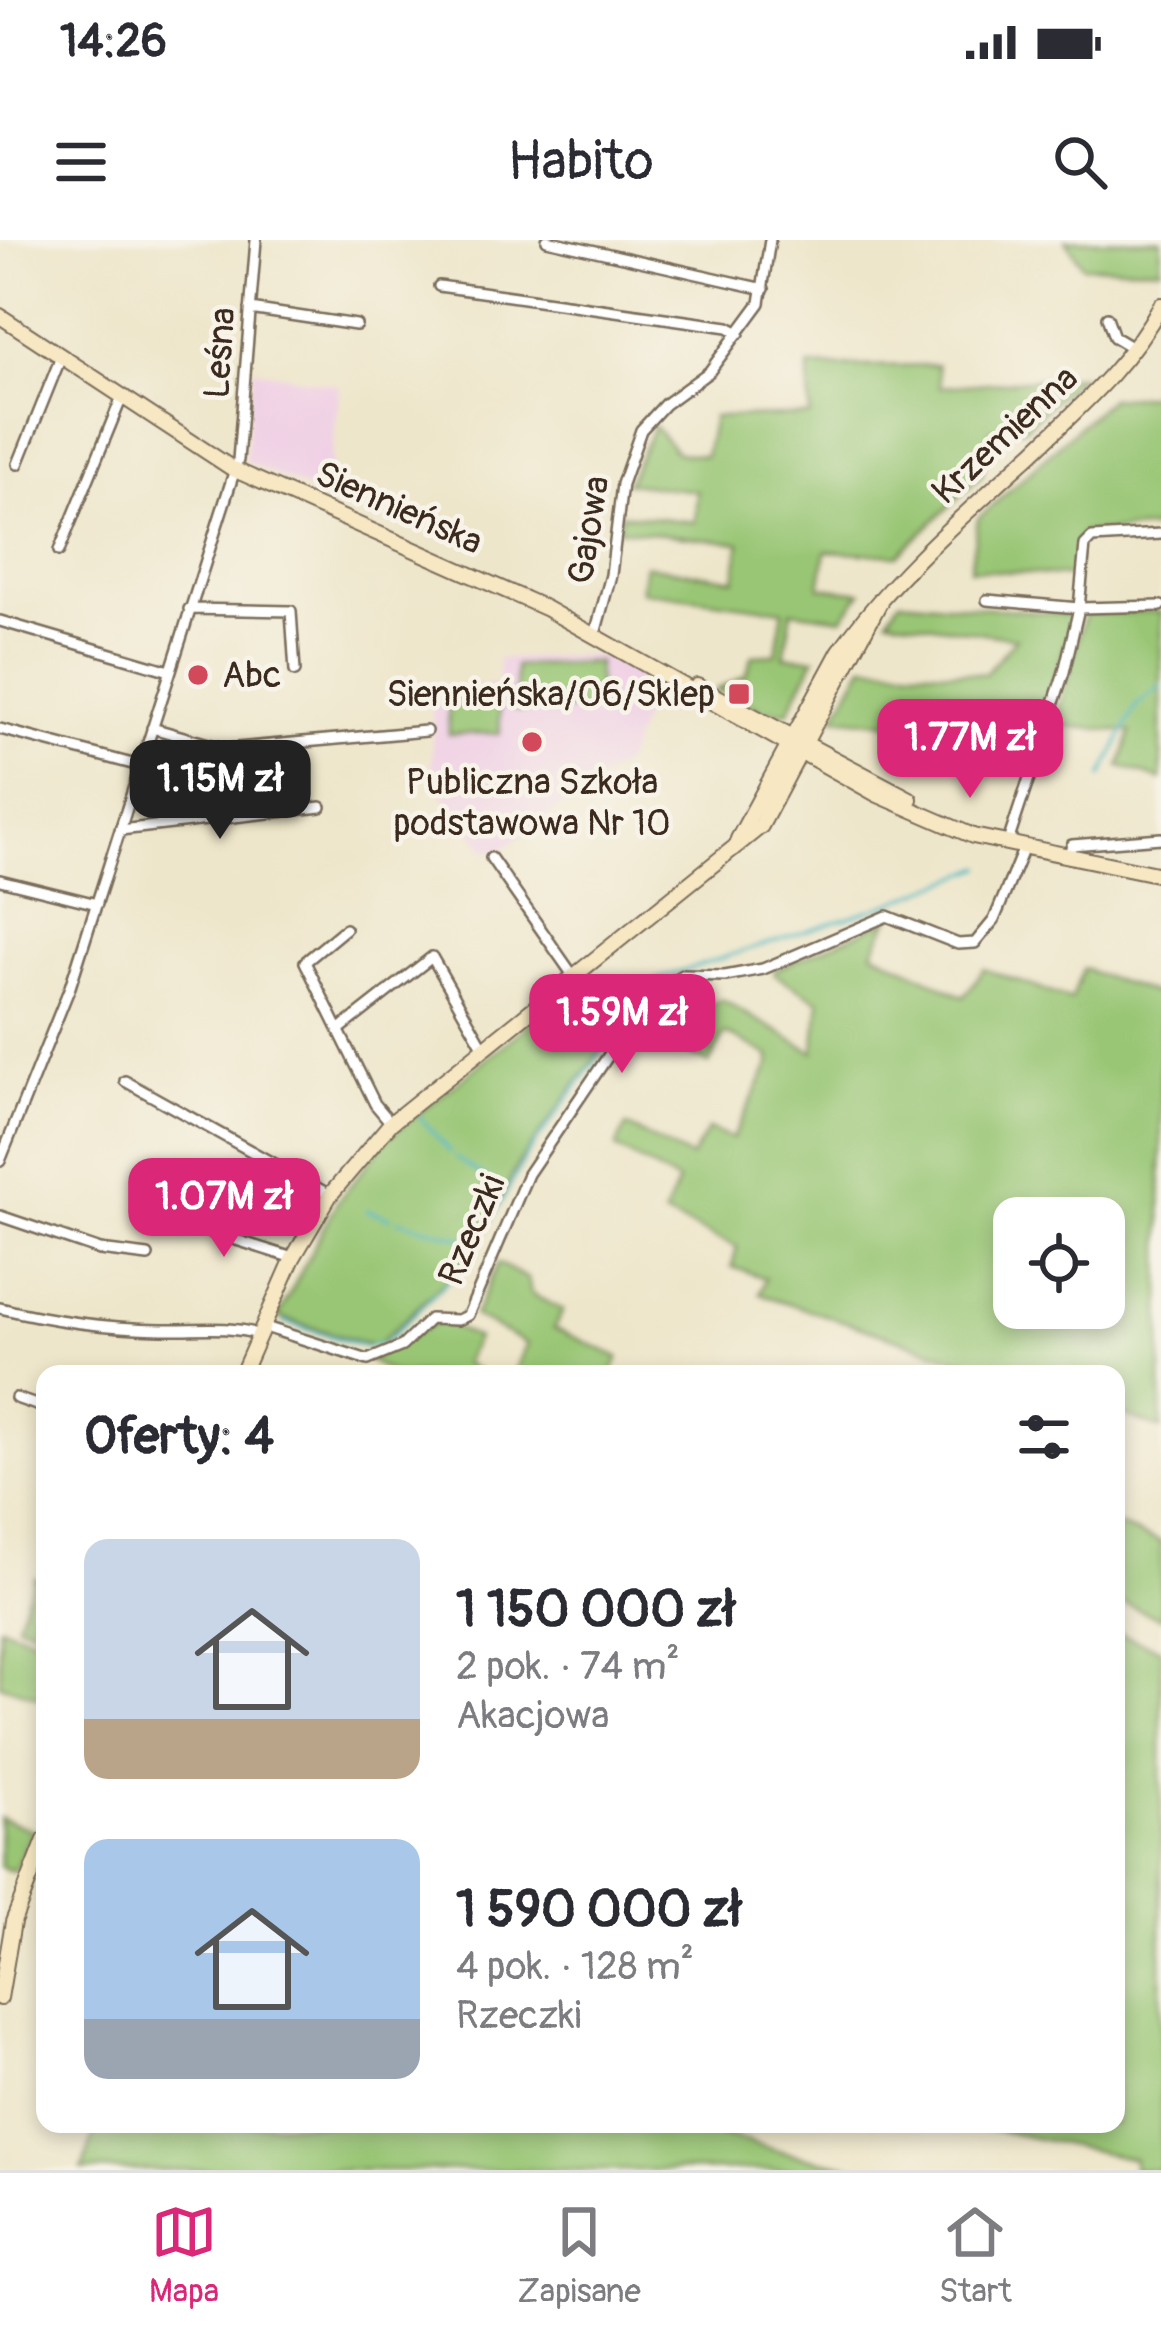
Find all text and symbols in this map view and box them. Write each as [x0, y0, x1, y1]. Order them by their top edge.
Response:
text: 14:26 [60, 14, 167, 70]
text: Habito [507, 128, 654, 196]
icon: menu [48, 129, 114, 195]
icon: search [1047, 129, 1113, 195]
street label: Leśna [194, 306, 246, 400]
street label: Krzemienna [923, 356, 1087, 514]
street label: Siennieńska [309, 451, 489, 565]
street label: Gajowa [558, 473, 620, 587]
place label: Abc [222, 653, 281, 698]
marker: Abc [185, 662, 211, 688]
place label: Siennieńska/06/Sklep [386, 672, 715, 717]
marker: Siennieńska/06/Sklep [726, 681, 752, 707]
pin: 1.77M zł [846, 699, 1094, 801]
text: 1.77M zł [904, 713, 1036, 762]
marker: Publiczna Szkoła podstawowa Nr 10 [519, 729, 545, 755]
pin: 1.15M zł [96, 740, 344, 842]
text: 1.15M zł [157, 754, 283, 803]
place label: Publiczna Szkoła podstawowa Nr 10 [393, 760, 671, 846]
pin: 1.59M zł [498, 974, 746, 1076]
text: 1.59M zł [556, 988, 688, 1037]
pin: 1.07M zł [100, 1158, 348, 1260]
street label: Rzeczki [429, 1168, 515, 1292]
text: 1.07M zł [155, 1172, 293, 1221]
map controls [993, 1197, 1125, 1329]
button: locate [993, 1197, 1125, 1329]
icon: filters [1011, 1404, 1077, 1470]
text: Oferty: 4 [84, 1405, 274, 1469]
text: 1 150 000 zł [456, 1578, 735, 1642]
icon: home [180, 1587, 324, 1731]
text: 2 pok. · 74 m² [456, 1642, 680, 1691]
text: Akacjowa [456, 1691, 610, 1740]
text: 1 590 000 zł [456, 1878, 742, 1942]
icon: home [180, 1887, 324, 2031]
text: 4 pok. · 128 m² [456, 1942, 694, 1991]
text: Rzeczki [456, 1991, 581, 2040]
tab: Mapa [149, 2199, 219, 2312]
tab: Zapisane [517, 2199, 641, 2312]
tab: Start [939, 2199, 1012, 2312]

